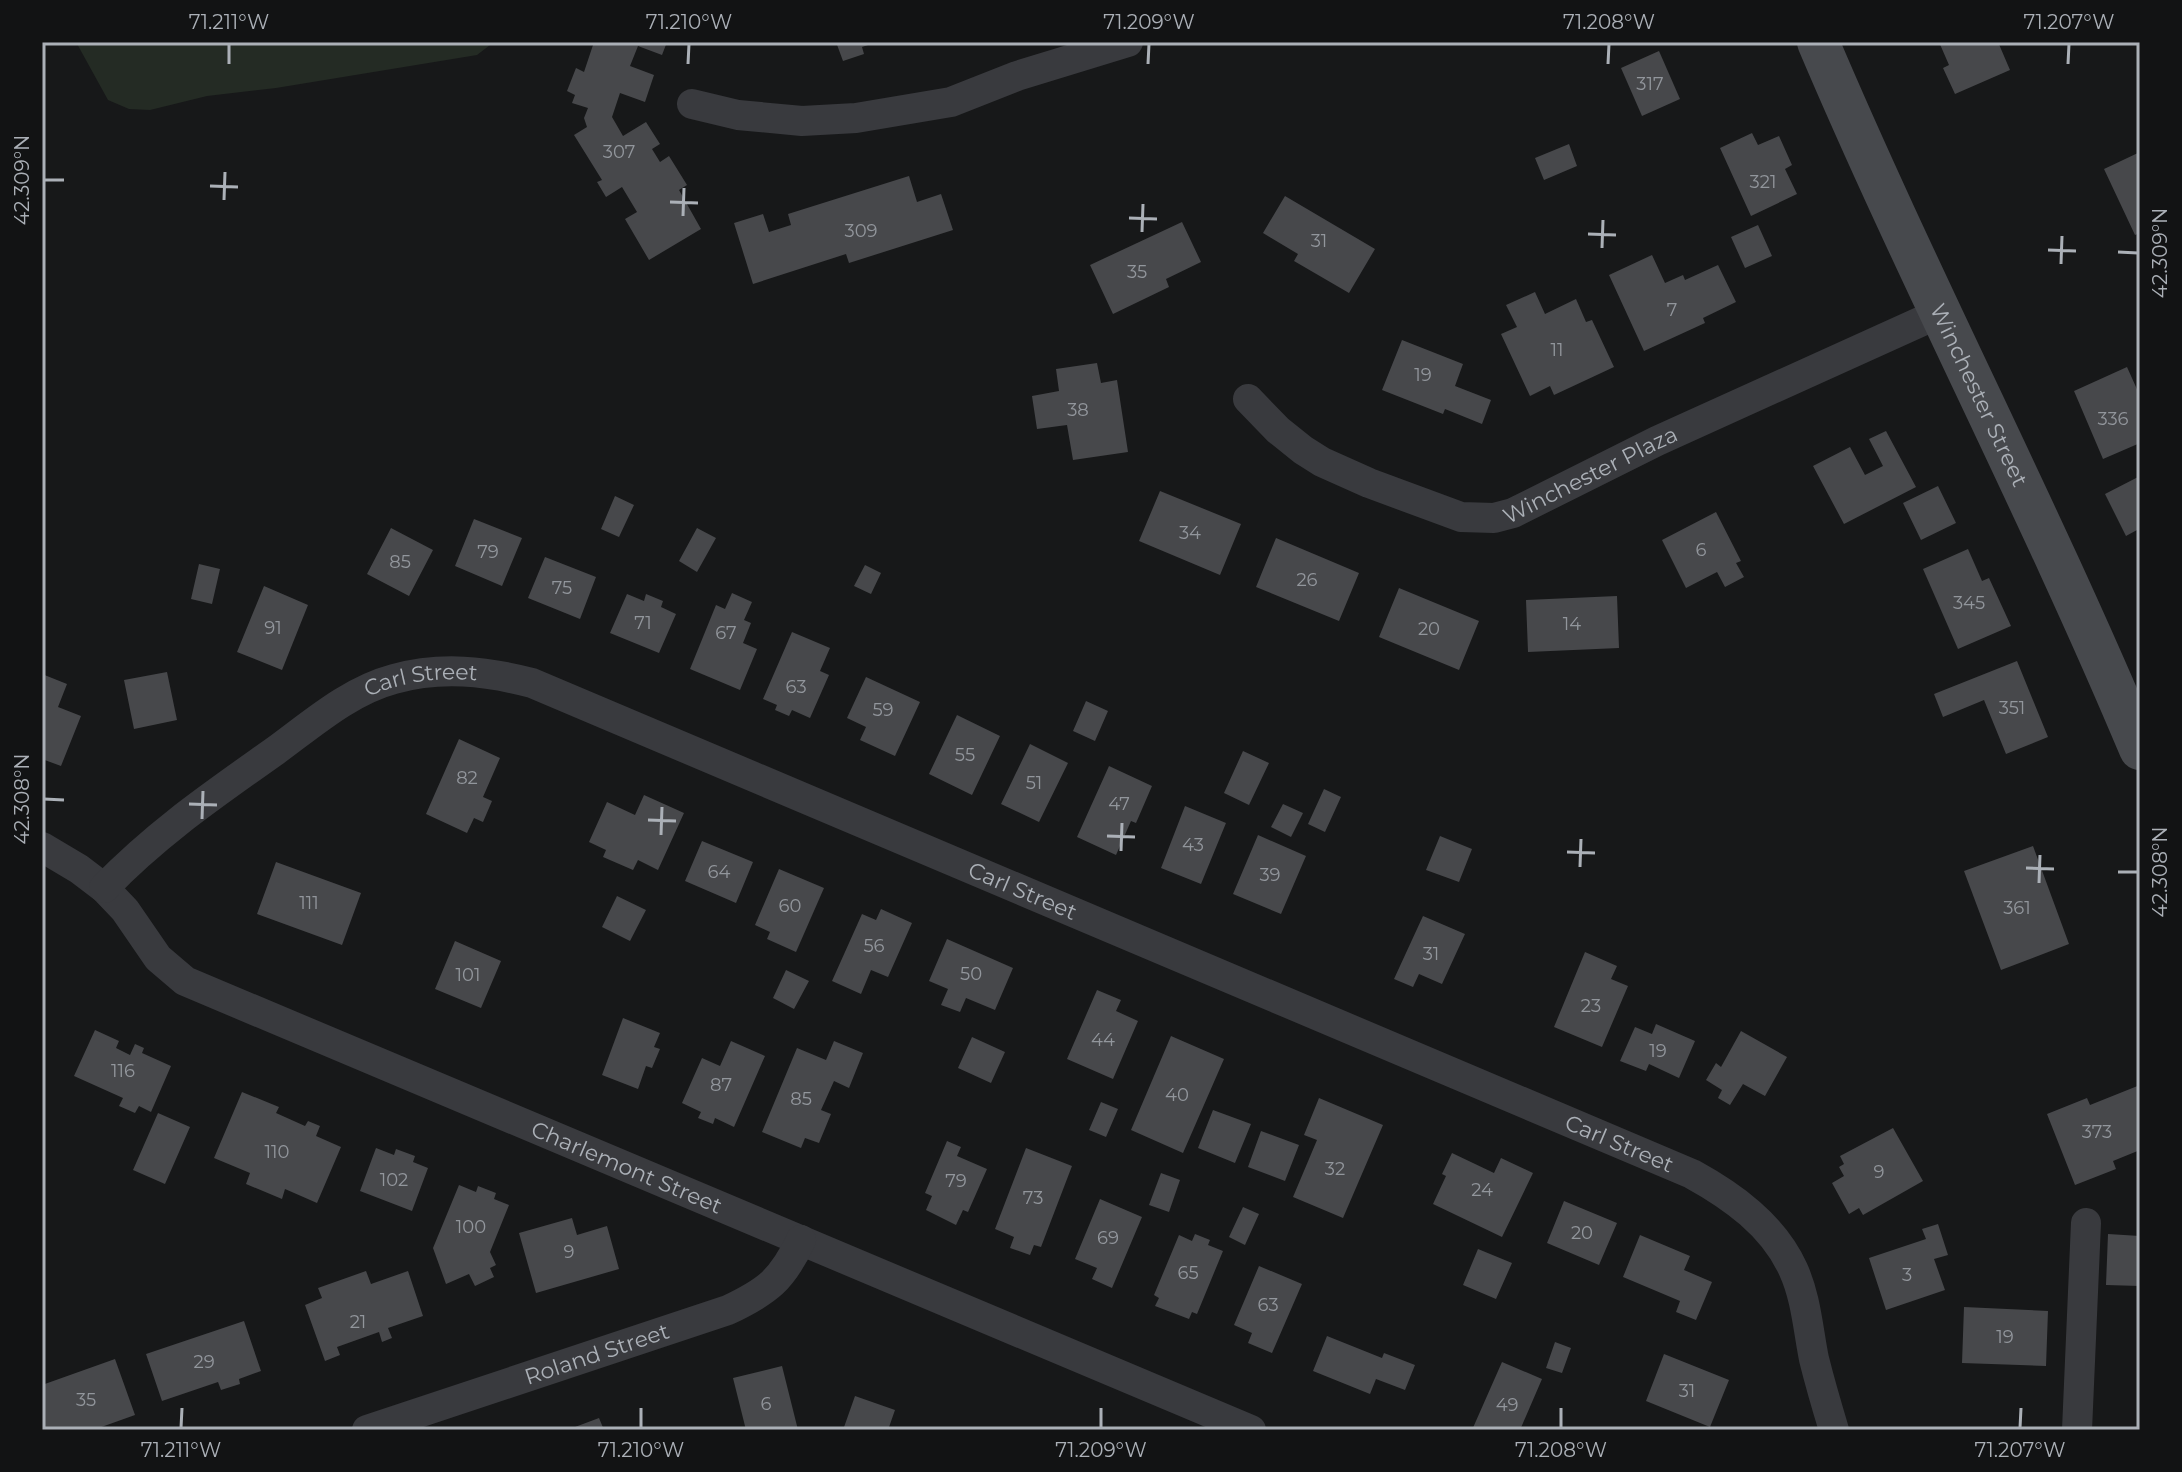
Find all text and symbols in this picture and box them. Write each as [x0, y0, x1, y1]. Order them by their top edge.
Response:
text: 71.211°W [189, 10, 269, 34]
text: 71.210°W [646, 10, 732, 34]
text: 71.209°W [1103, 10, 1195, 34]
text: 71.208°W [1563, 10, 1655, 34]
text: 71.207°W [2023, 10, 2115, 34]
house number: 317 [1636, 73, 1664, 95]
text: 42.309°N [10, 135, 34, 225]
house number: 307 [603, 141, 635, 163]
house number: 321 [1750, 171, 1776, 193]
text: 42.309°N [2148, 208, 2172, 298]
house number: 309 [844, 220, 878, 242]
house number: 31 [1311, 230, 1327, 252]
house number: 35 [1127, 261, 1147, 283]
house number: 7 [1667, 299, 1677, 321]
street label: Winchester Street [1924, 299, 2033, 491]
house number: 11 [1551, 339, 1564, 361]
house number: 19 [1414, 364, 1432, 386]
house number: 38 [1067, 399, 1089, 421]
house number: 336 [2097, 408, 2129, 430]
street label: Winchester Plaza [1499, 421, 1682, 530]
house number: 34 [1179, 522, 1201, 544]
house number: 6 [1696, 539, 1707, 561]
house number: 79 [477, 541, 499, 563]
house number: 85 [389, 551, 411, 573]
house number: 26 [1296, 569, 1318, 591]
house number: 75 [552, 577, 572, 599]
house number: 345 [1953, 592, 1985, 614]
house number: 71 [634, 612, 652, 634]
house number: 14 [1563, 613, 1581, 635]
house number: 91 [264, 617, 282, 639]
house number: 20 [1418, 618, 1440, 640]
house number: 67 [715, 622, 737, 644]
street label: Carl Street [360, 658, 479, 703]
house number: 63 [785, 676, 807, 698]
house number: 351 [1999, 697, 2025, 719]
house number: 59 [872, 699, 894, 721]
house number: 55 [955, 744, 975, 766]
text: 42.308°N [10, 753, 34, 845]
house number: 82 [456, 767, 478, 789]
house number: 51 [1026, 772, 1042, 794]
house number: 47 [1108, 793, 1130, 815]
text: 42.308°N [2148, 826, 2172, 918]
house number: 43 [1182, 834, 1204, 856]
street label: Carl Street [964, 856, 1081, 926]
house number: 64 [708, 861, 731, 883]
house number: 39 [1259, 864, 1281, 886]
house number: 111 [299, 892, 319, 914]
house number: 60 [779, 895, 801, 917]
house number: 361 [2003, 897, 2031, 919]
house number: 56 [863, 935, 885, 957]
house number: 31 [1423, 943, 1439, 965]
house number: 50 [960, 963, 982, 985]
house number: 101 [456, 964, 480, 986]
house number: 23 [1581, 995, 1601, 1017]
house number: 44 [1091, 1029, 1115, 1051]
house number: 19 [1649, 1040, 1667, 1062]
house number: 116 [111, 1060, 135, 1082]
house number: 87 [710, 1074, 732, 1096]
house number: 40 [1165, 1084, 1189, 1106]
house number: 85 [790, 1088, 812, 1110]
street label: Carl Street [1561, 1109, 1678, 1179]
street label: Charlemont Street [527, 1115, 726, 1220]
house number: 373 [2082, 1121, 2112, 1143]
house number: 110 [265, 1141, 289, 1163]
house number: 32 [1325, 1158, 1345, 1180]
house number: 9 [1874, 1161, 1885, 1183]
house number: 102 [380, 1169, 408, 1191]
house number: 79 [945, 1170, 967, 1192]
house number: 24 [1471, 1179, 1493, 1201]
house number: 73 [1023, 1187, 1043, 1209]
house number: 100 [456, 1216, 486, 1238]
house number: 20 [1571, 1222, 1593, 1244]
house number: 69 [1097, 1227, 1119, 1249]
house number: 9 [564, 1241, 575, 1263]
house number: 65 [1177, 1262, 1199, 1284]
house number: 3 [1902, 1264, 1912, 1286]
house number: 63 [1257, 1294, 1279, 1316]
house number: 21 [350, 1311, 366, 1333]
street label: Roland Street [521, 1318, 673, 1391]
house number: 19 [1996, 1326, 2014, 1348]
house number: 29 [193, 1351, 215, 1373]
house number: 31 [1679, 1380, 1695, 1402]
house number: 35 [76, 1389, 96, 1411]
house number: 6 [761, 1393, 772, 1415]
house number: 49 [1496, 1394, 1518, 1416]
text: 71.211°W [141, 1438, 221, 1462]
text: 71.210°W [598, 1438, 684, 1462]
text: 71.209°W [1055, 1438, 1147, 1462]
text: 71.208°W [1515, 1438, 1607, 1462]
text: 71.207°W [1974, 1438, 2066, 1462]

